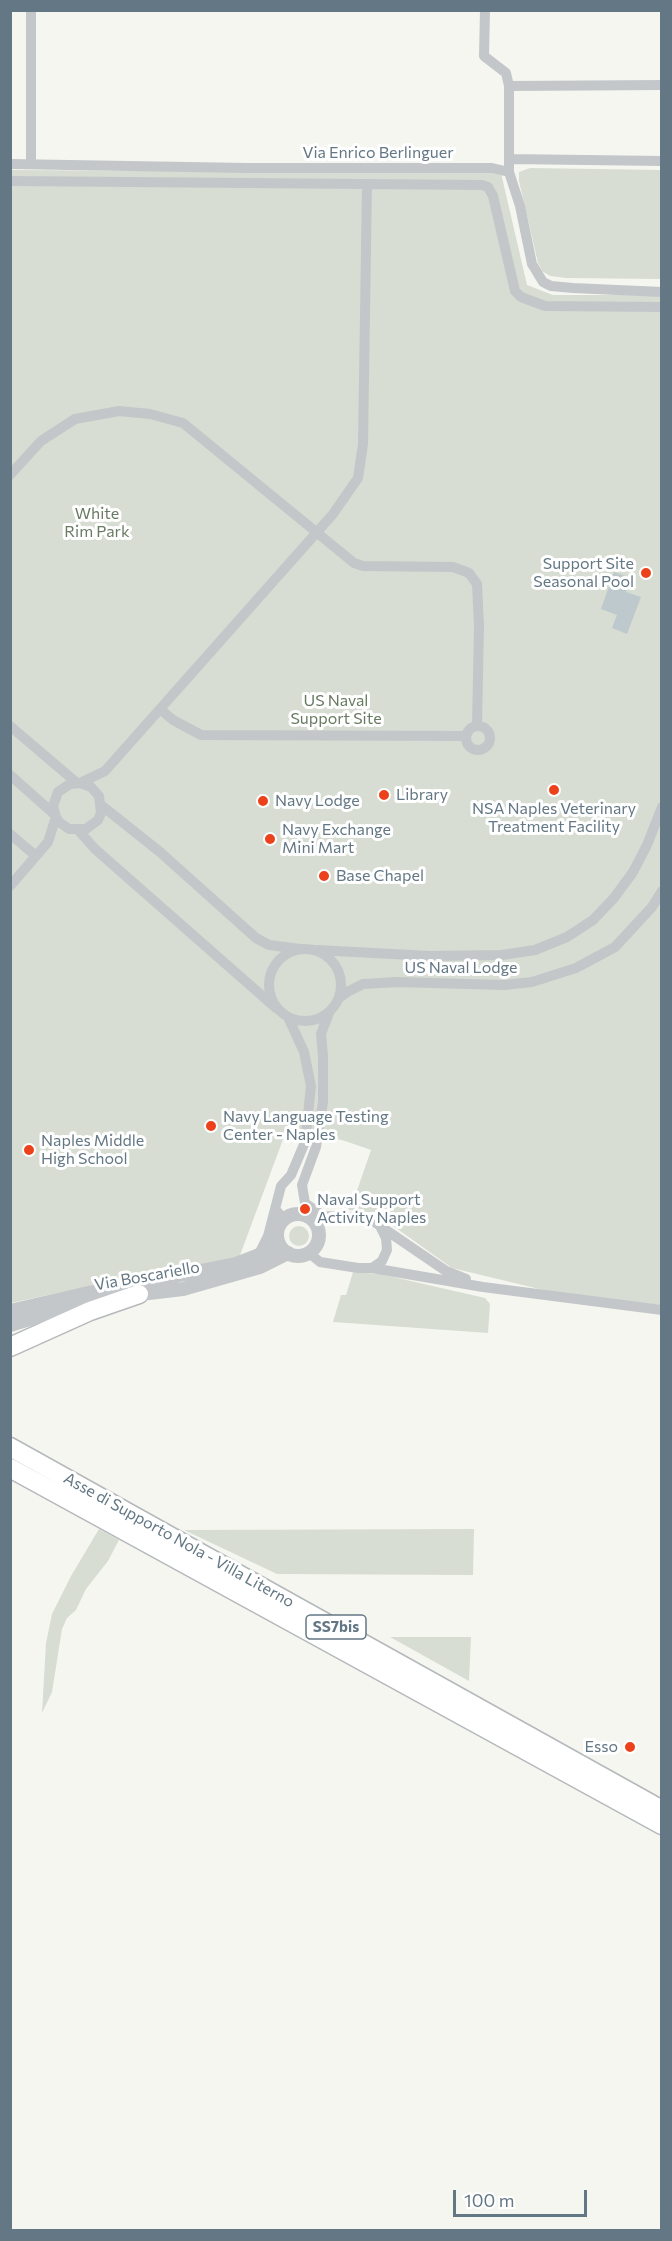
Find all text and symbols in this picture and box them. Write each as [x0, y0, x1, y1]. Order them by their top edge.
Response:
street label: Via Enrico Berlinguer [302, 143, 454, 163]
park label: White Rim Park [64, 504, 130, 542]
place label: Support Site Seasonal Pool [533, 554, 634, 592]
marker: Support Site Seasonal Pool [639, 566, 653, 580]
park label: US Naval Support Site [290, 691, 382, 729]
marker: NSA Naples Veterinary Treatment Facility [547, 783, 561, 797]
place label: Library [396, 785, 448, 805]
marker: Library [377, 788, 391, 802]
place label: Navy Lodge [275, 791, 360, 811]
marker: Navy Lodge [256, 794, 270, 808]
place label: NSA Naples Veterinary Treatment Facility [472, 799, 636, 837]
place label: Navy Exchange Mini Mart [282, 820, 391, 858]
marker: Navy Exchange Mini Mart [263, 832, 277, 846]
place label: Base Chapel [336, 866, 424, 886]
marker: Base Chapel [317, 869, 331, 883]
street label: US Naval Lodge [405, 958, 517, 978]
place label: Navy Language Testing Center - Naples [223, 1107, 389, 1145]
marker: Navy Language Testing Center - Naples [204, 1119, 218, 1133]
place label: Naples Middle High School [41, 1131, 144, 1169]
marker: Naples Middle High School [22, 1143, 36, 1157]
place label: Naval Support Activity Naples [317, 1190, 426, 1228]
marker: Naval Support Activity Naples [298, 1202, 312, 1216]
street label: Via Boscariello [93, 1257, 201, 1295]
street label: Asse di Supporto Nola - Villa Literno [60, 1468, 298, 1612]
road number: SS7bis [306, 1615, 366, 1639]
place label: Esso [584, 1737, 618, 1757]
marker: Esso [623, 1740, 637, 1754]
scale bar [456, 2178, 590, 2216]
text: 100 m [464, 2189, 514, 2211]

